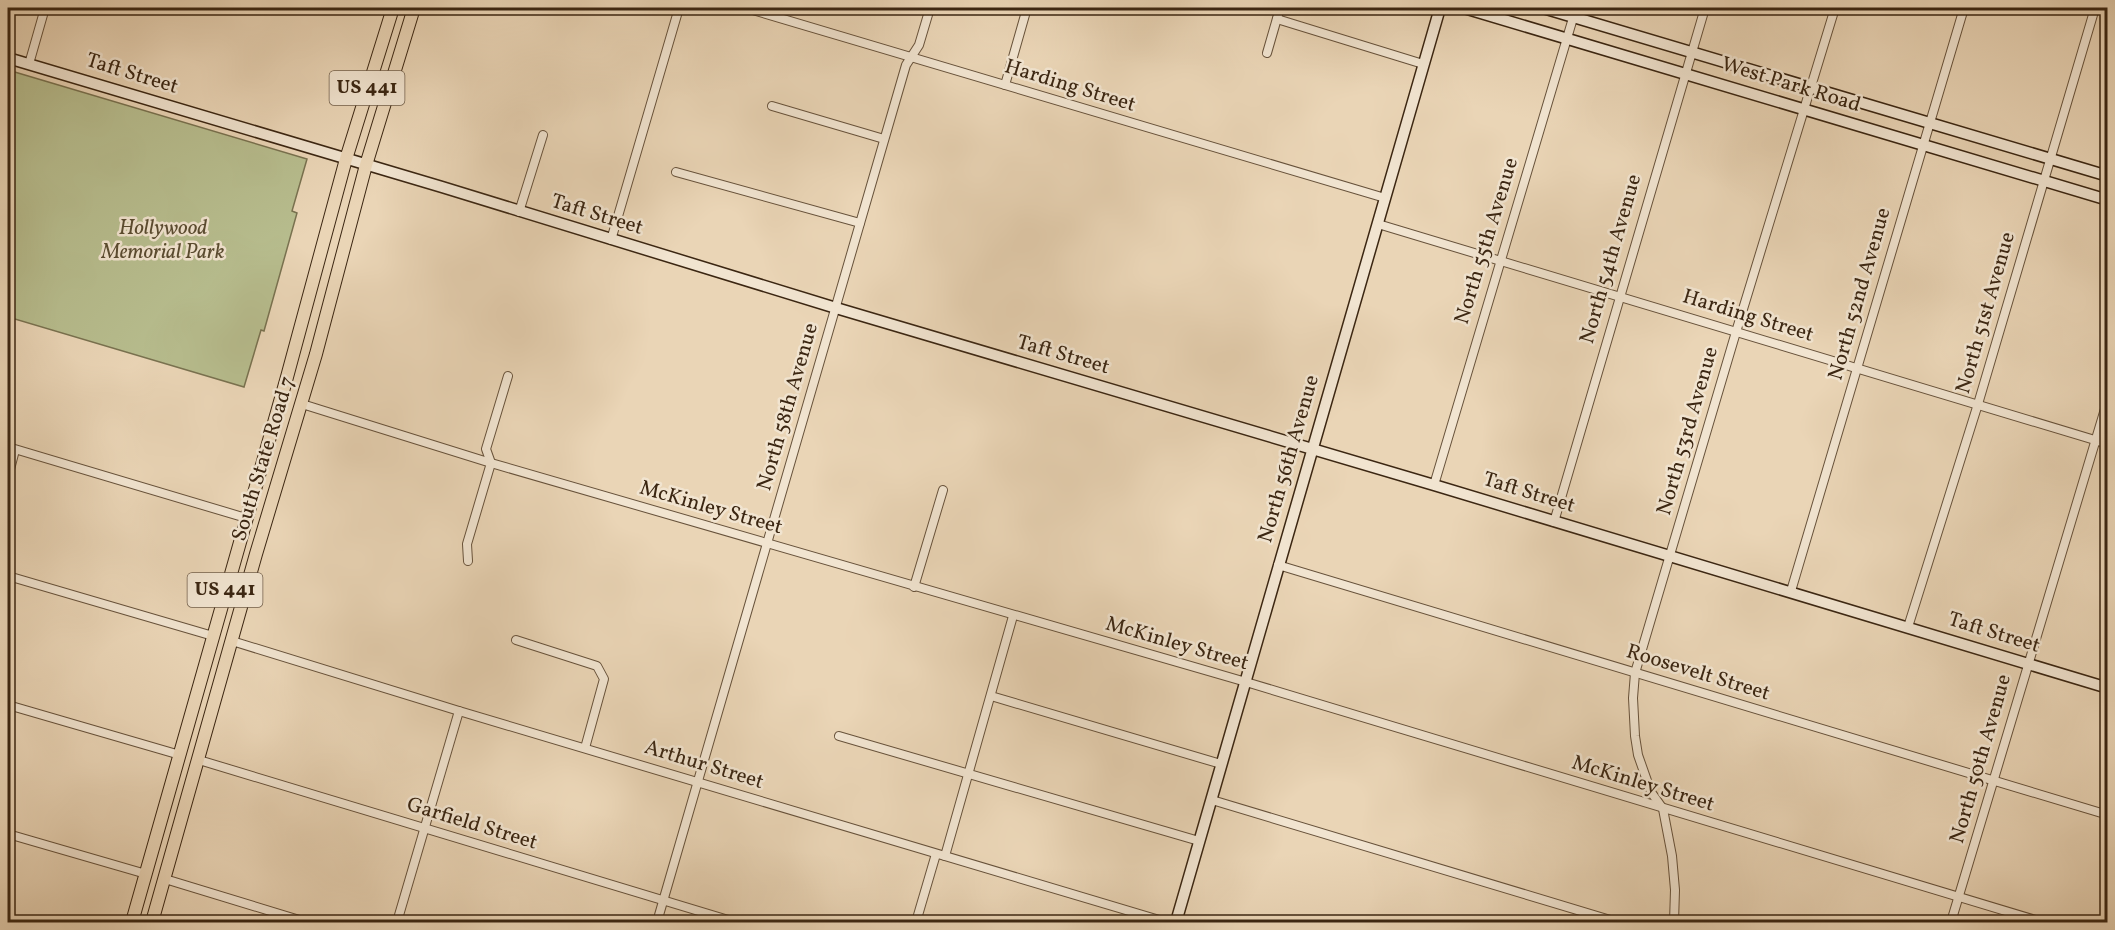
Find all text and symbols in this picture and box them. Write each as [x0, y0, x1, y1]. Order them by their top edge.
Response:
street label: Taft Street [82, 46, 182, 102]
street label: West Park Road [1718, 50, 1864, 120]
street label: Harding Street [1001, 52, 1139, 120]
road number: US 441 [330, 71, 404, 105]
street label: North 55th Avenue [1448, 154, 1526, 328]
street label: North 54th Avenue [1573, 171, 1649, 347]
street label: Taft Street [547, 187, 647, 243]
street label: North 52nd Avenue [1821, 204, 1899, 384]
park label: Hollywood Memorial Park [101, 214, 225, 267]
street label: North 51st Avenue [1949, 229, 2023, 397]
street label: Harding Street [1679, 282, 1817, 350]
street label: North 58th Avenue [750, 320, 826, 494]
street label: Taft Street [1013, 328, 1113, 382]
street label: North 53rd Avenue [1650, 343, 1726, 519]
street label: North 56th Avenue [1251, 372, 1327, 546]
street label: South State Road 7 [225, 373, 303, 545]
street label: Taft Street [1479, 465, 1579, 521]
street label: McKinley Street [636, 474, 786, 542]
road number: US 441 [188, 573, 262, 607]
street label: Taft Street [1944, 605, 2044, 661]
street label: McKinley Street [1102, 610, 1252, 678]
street label: Roosevelt Street [1623, 637, 1773, 709]
street label: North 50th Avenue [1943, 671, 2019, 847]
street label: Arthur Street [641, 733, 767, 797]
street label: McKinley Street [1568, 749, 1718, 819]
street label: Garfield Street [403, 790, 541, 858]

